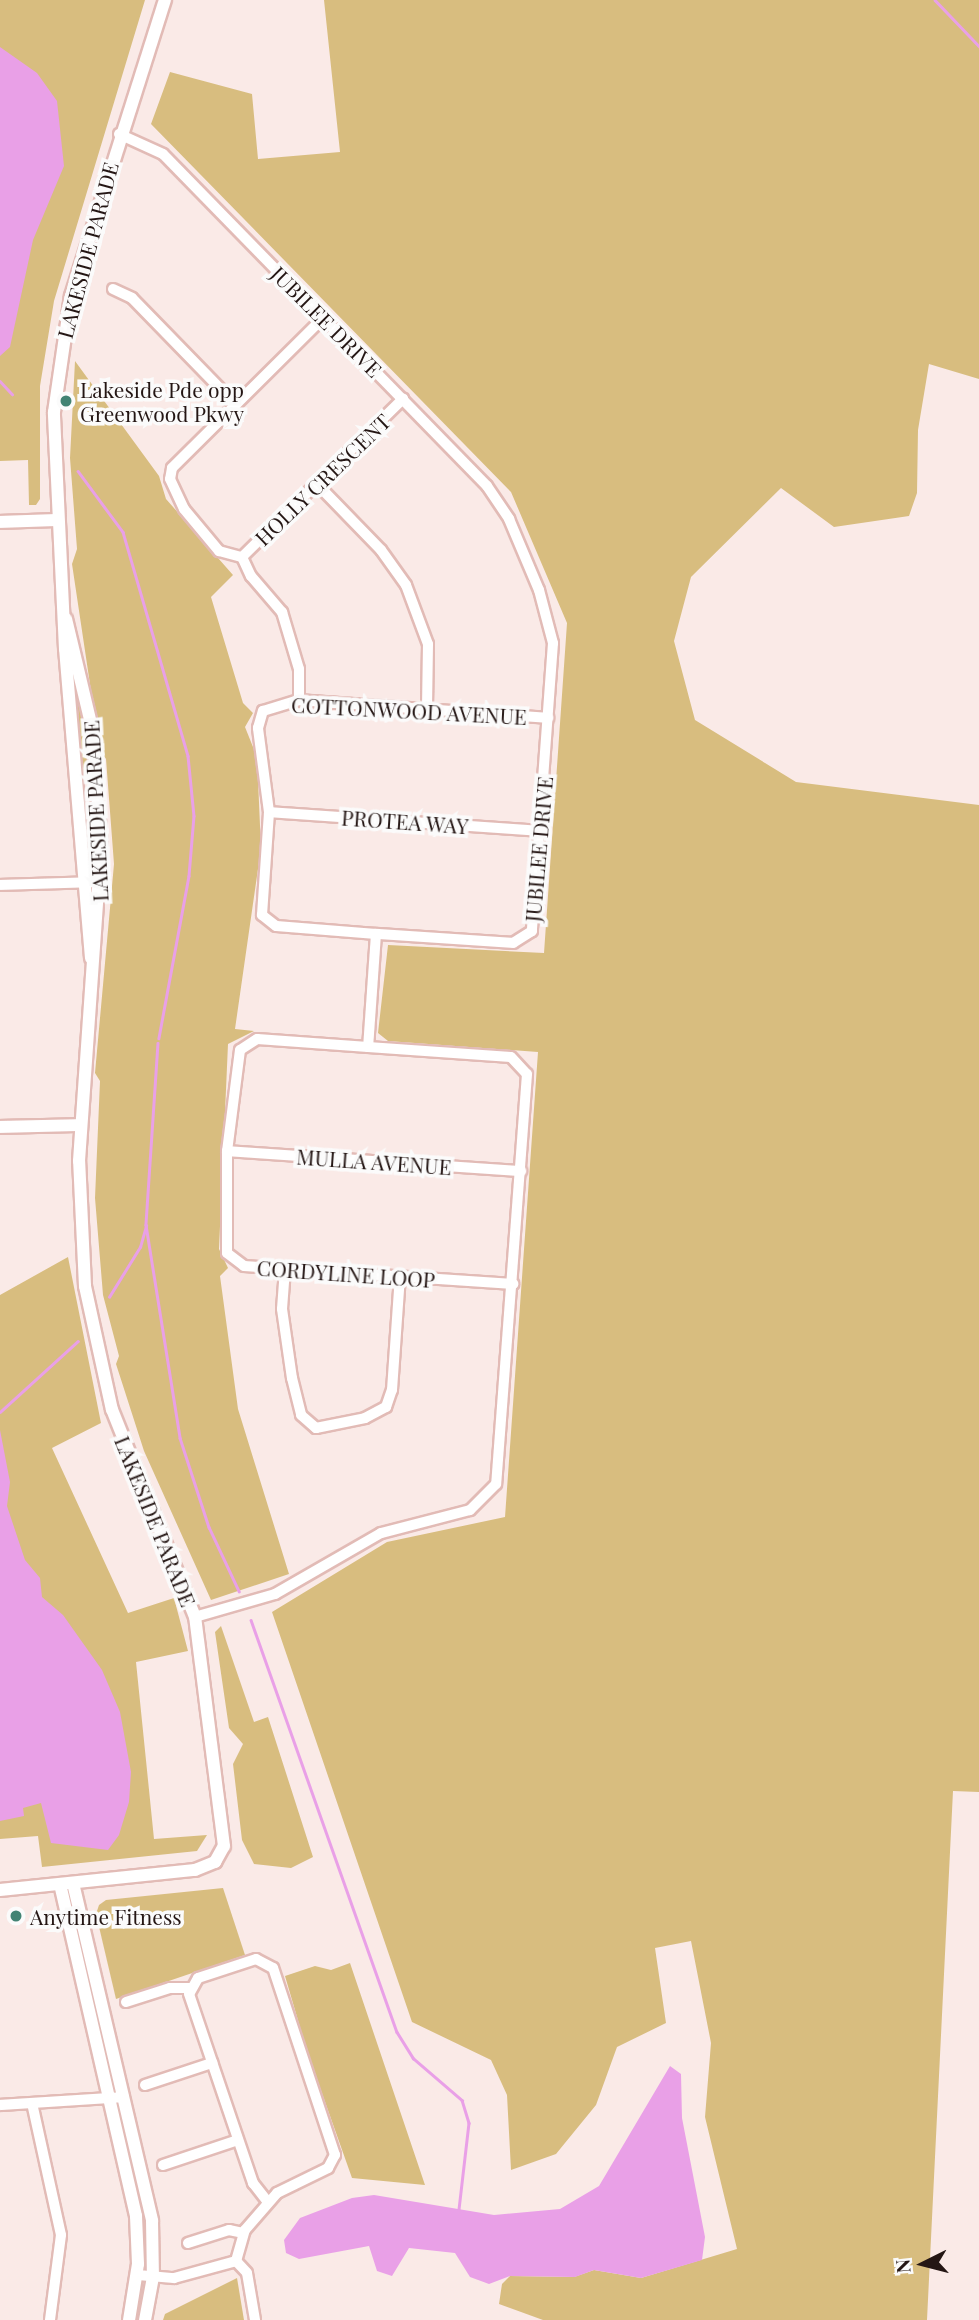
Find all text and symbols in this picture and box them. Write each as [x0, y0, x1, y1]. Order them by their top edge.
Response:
street label: LAKESIDE PARADE [51, 159, 123, 341]
street label: JUBILEE DRIVE [266, 260, 388, 382]
place label: Lakeside Pde opp Greenwood Pkwy [80, 376, 244, 426]
marker: Lakeside Pde opp Greenwood Pkwy [58, 393, 74, 409]
street label: HOLLY CRESCENT [249, 408, 395, 550]
street label: COTTONWOOD AVENUE [290, 691, 528, 729]
street label: LAKESIDE PARADE [78, 720, 112, 902]
street label: JUBILEE DRIVE [519, 775, 557, 923]
street label: PROTEA WAY [340, 804, 470, 838]
street label: MULLA AVENUE [295, 1143, 453, 1179]
street label: CORDYLINE LOOP [256, 1254, 436, 1292]
street label: LAKESIDE PARADE [110, 1432, 202, 1610]
place label: Anytime Fitness [30, 1903, 182, 1929]
marker: Anytime Fitness [8, 1908, 24, 1924]
north arrow [888, 2229, 958, 2299]
text: N [888, 2258, 916, 2274]

